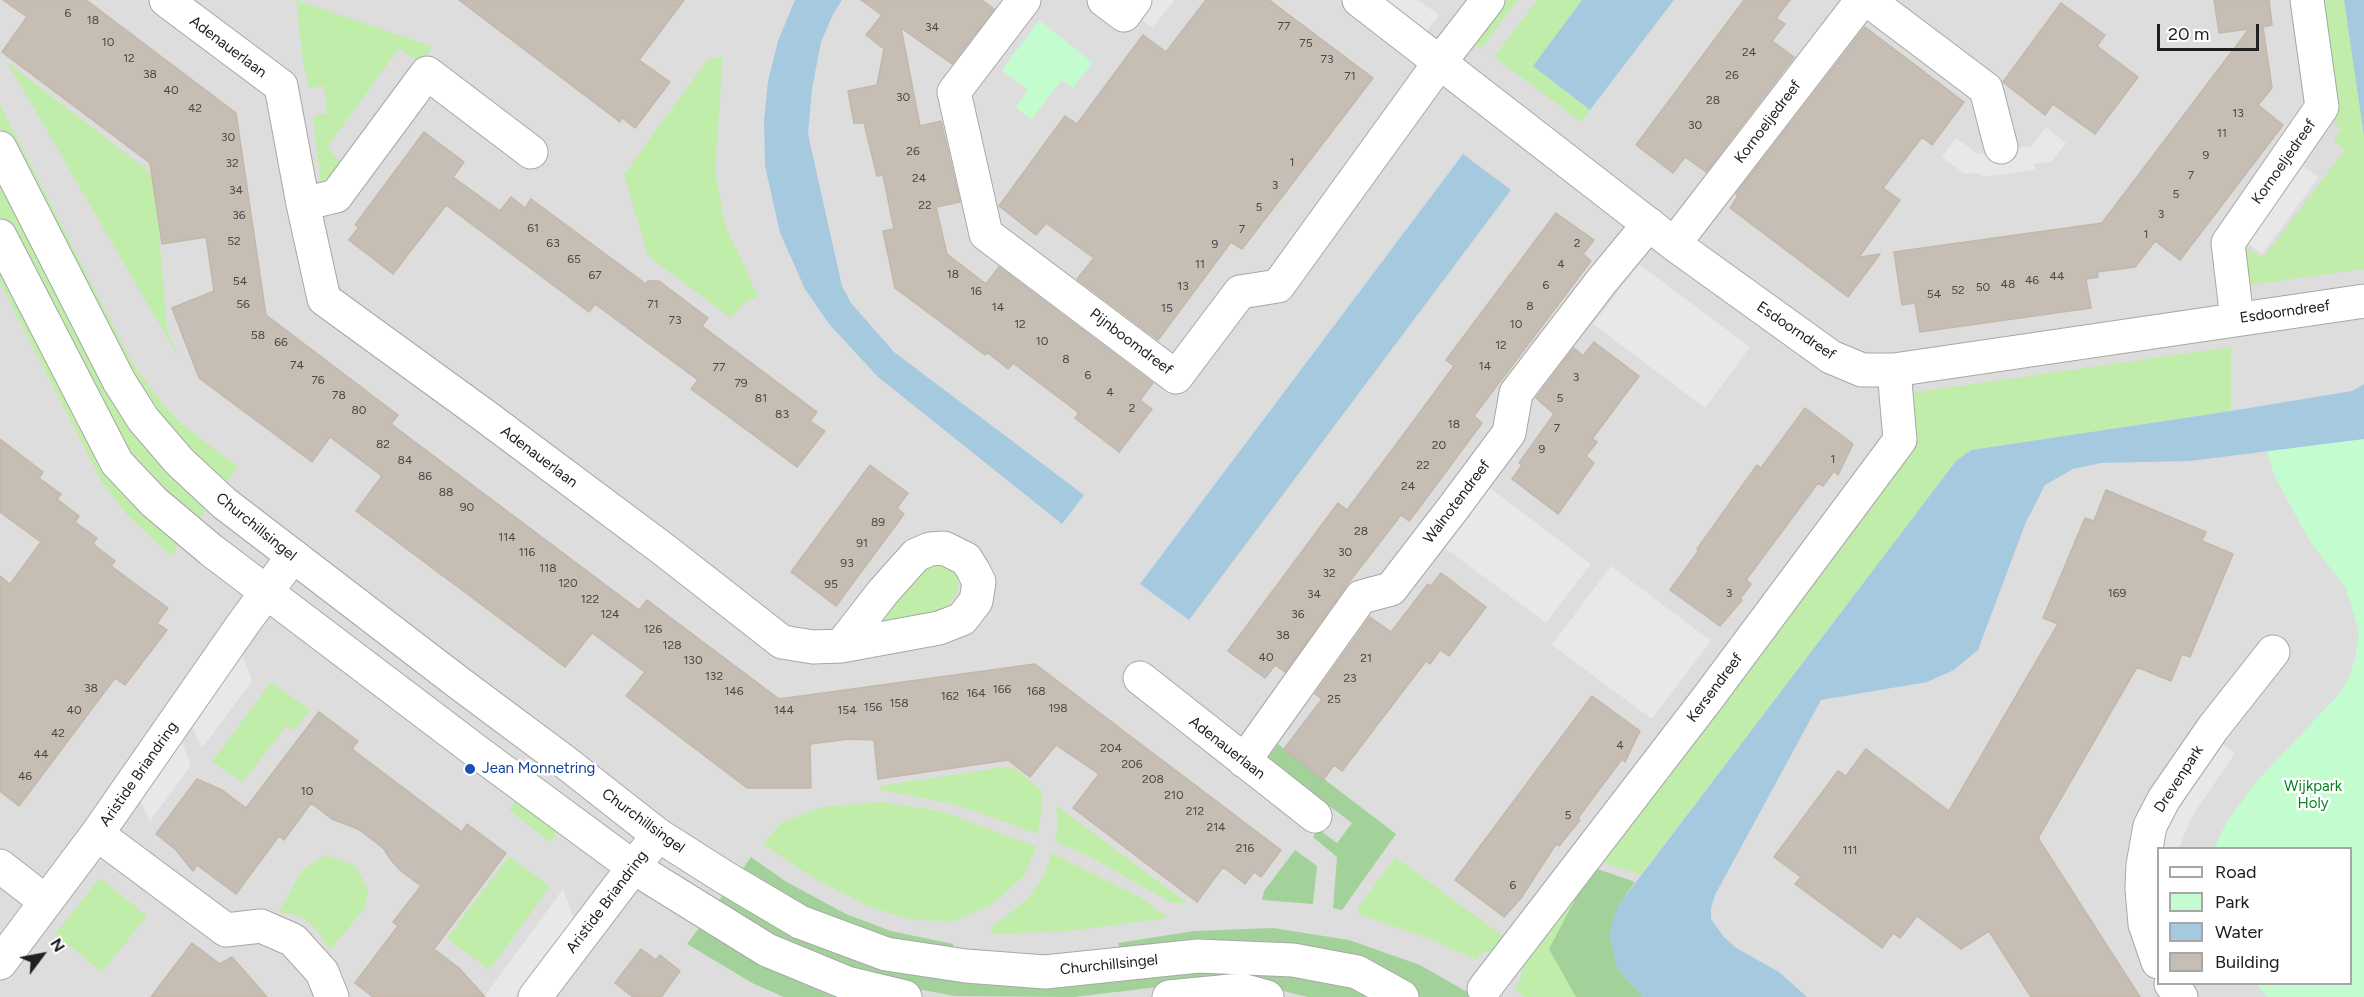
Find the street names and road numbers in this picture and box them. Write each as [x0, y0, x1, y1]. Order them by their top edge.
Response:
street label: Adenauerlaan [186, 12, 270, 82]
street label: Kornoeljedreef [1731, 77, 1805, 167]
street label: Kornoeljedreef [2248, 116, 2320, 208]
street label: Esdoorndreef [2239, 297, 2331, 327]
street label: Esdoorndreef [1753, 298, 1839, 364]
street label: Pijnboomdreef [1086, 305, 1176, 379]
street label: Adenauerlaan [497, 422, 581, 492]
street label: Walnotendreef [1420, 457, 1494, 547]
street label: Churchillsingel [212, 489, 300, 565]
street label: Kersendreef [1683, 650, 1747, 726]
street label: Adenauerlaan [1185, 713, 1269, 783]
street label: Aristide Briandring [96, 718, 182, 830]
street label: Drevenpark [2151, 742, 2207, 816]
street label: Churchillsingel [598, 785, 688, 857]
street label: Aristide Briandring [563, 847, 651, 957]
street label: Churchillsingel [1059, 951, 1159, 979]

